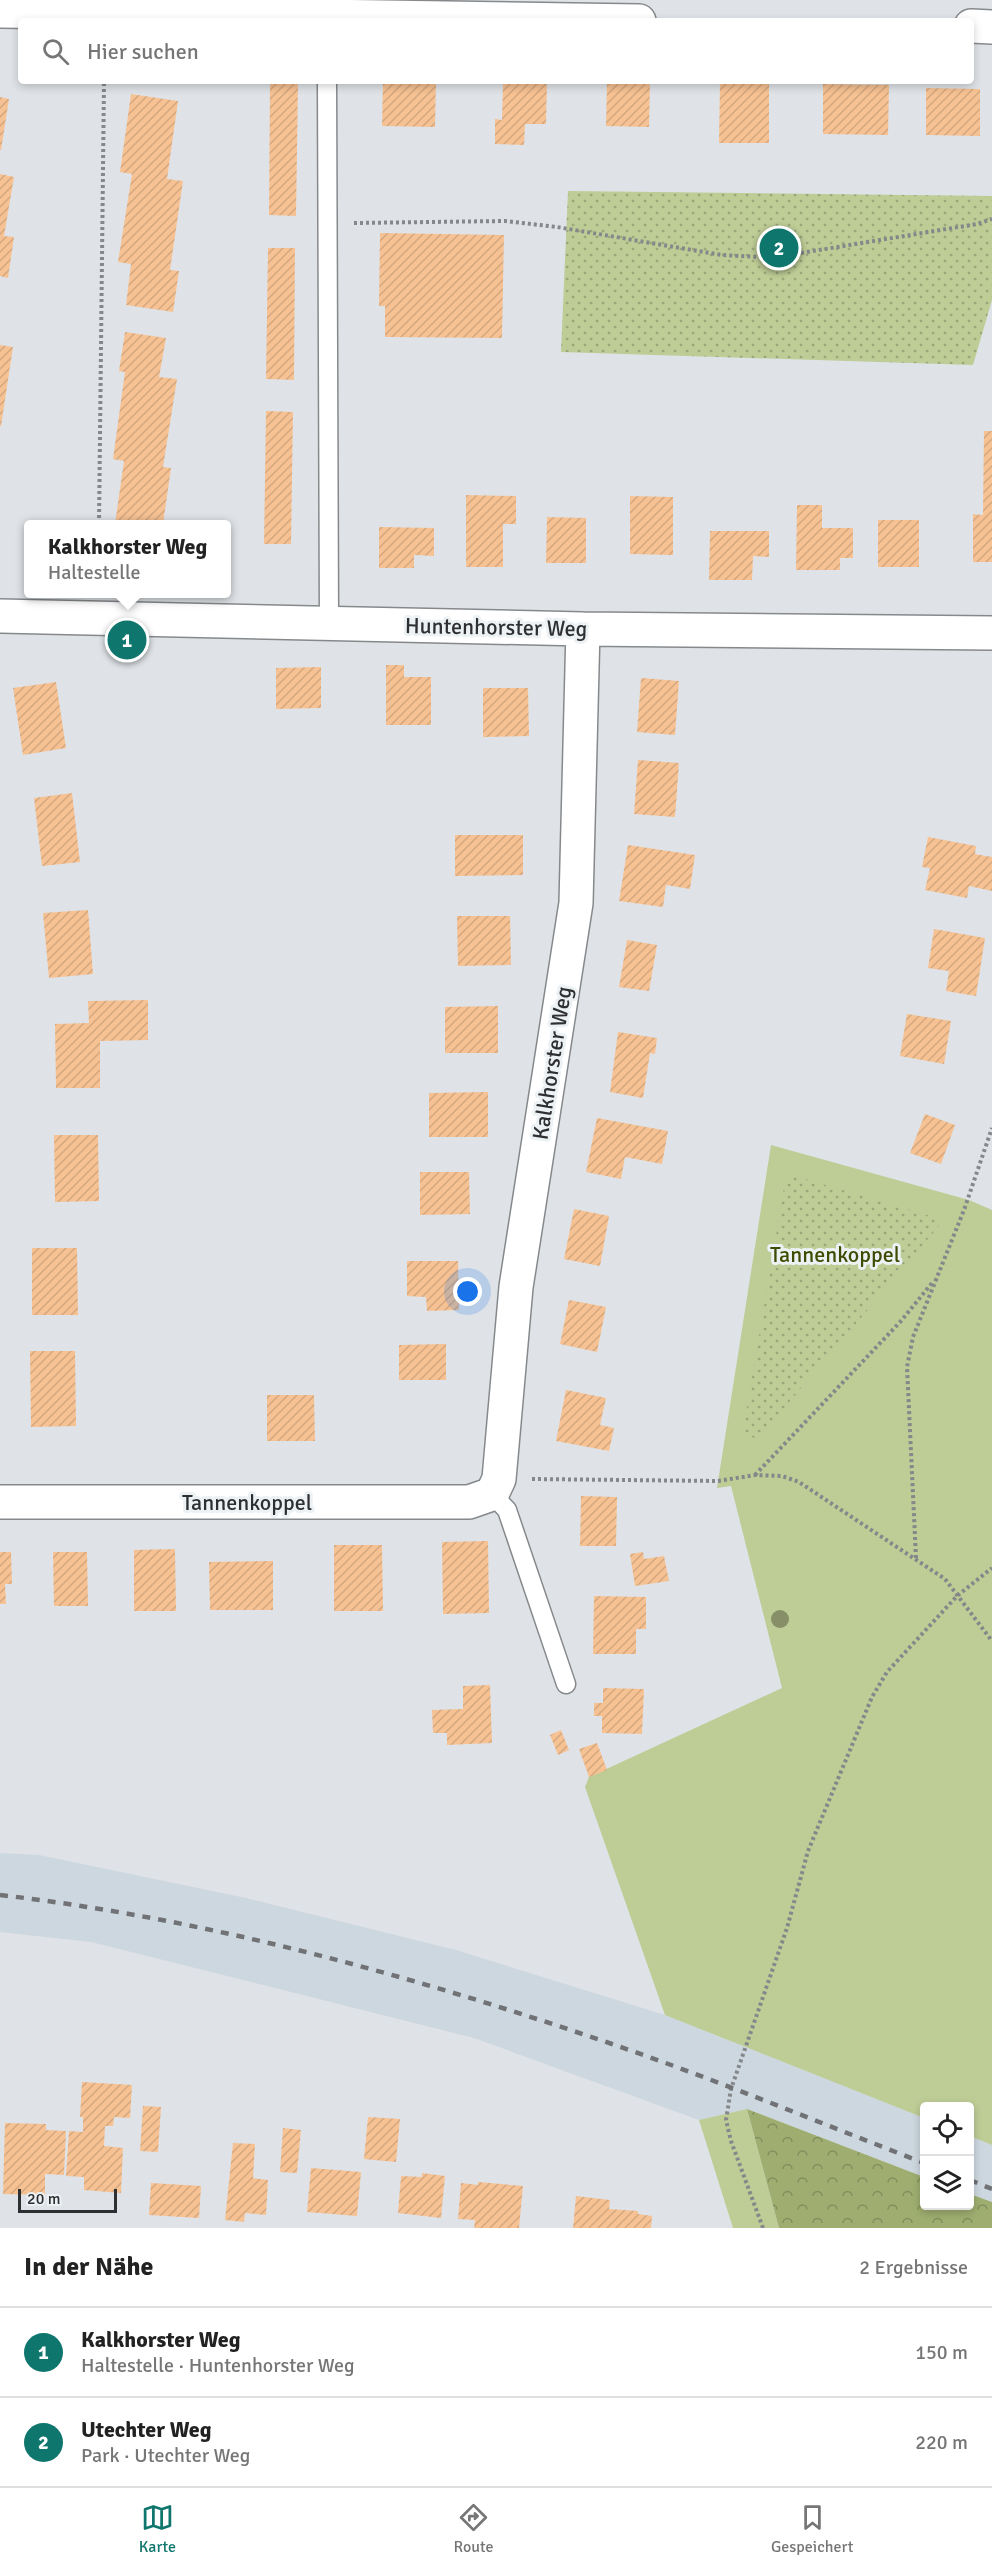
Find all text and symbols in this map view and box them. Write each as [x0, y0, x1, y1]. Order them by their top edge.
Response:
search box [18, 18, 974, 84]
icon: search [39, 35, 72, 68]
text: Hier suchen [87, 38, 199, 65]
pin: 2 [760, 226, 798, 270]
popup [24, 520, 231, 598]
text: Kalkhorster Weg [48, 533, 207, 560]
text: Haltestelle [48, 560, 141, 585]
street label: Huntenhorster Weg [405, 612, 587, 642]
pin: 1 [108, 618, 146, 662]
street label: Kalkhorster Weg [527, 984, 577, 1142]
park label: Tannenkoppel [770, 1241, 900, 1268]
your location [453, 1277, 482, 1306]
street label: Tannenkoppel [182, 1489, 312, 1516]
map controls [920, 2102, 974, 2210]
button: locate [920, 2102, 974, 2156]
button: layers [920, 2156, 974, 2210]
scale bar [18, 2186, 117, 2214]
text: 20 m [27, 2189, 61, 2209]
text: In der Nähe [24, 2251, 154, 2283]
text: 2 Ergebnisse [859, 2255, 968, 2280]
text: Kalkhorster Weg [81, 2326, 241, 2353]
text: 1 [38, 2340, 49, 2365]
text: 150 m [915, 2340, 968, 2365]
text: Haltestelle · Huntenhorster Weg [81, 2353, 355, 2378]
text: Utechter Weg [81, 2416, 212, 2443]
text: 2 [38, 2430, 49, 2455]
text: 220 m [915, 2430, 968, 2455]
text: Park · Utechter Weg [81, 2443, 250, 2468]
tab: Karte [139, 2501, 176, 2557]
tab: Route [454, 2501, 494, 2557]
tab: Gespeichert [771, 2501, 853, 2557]

